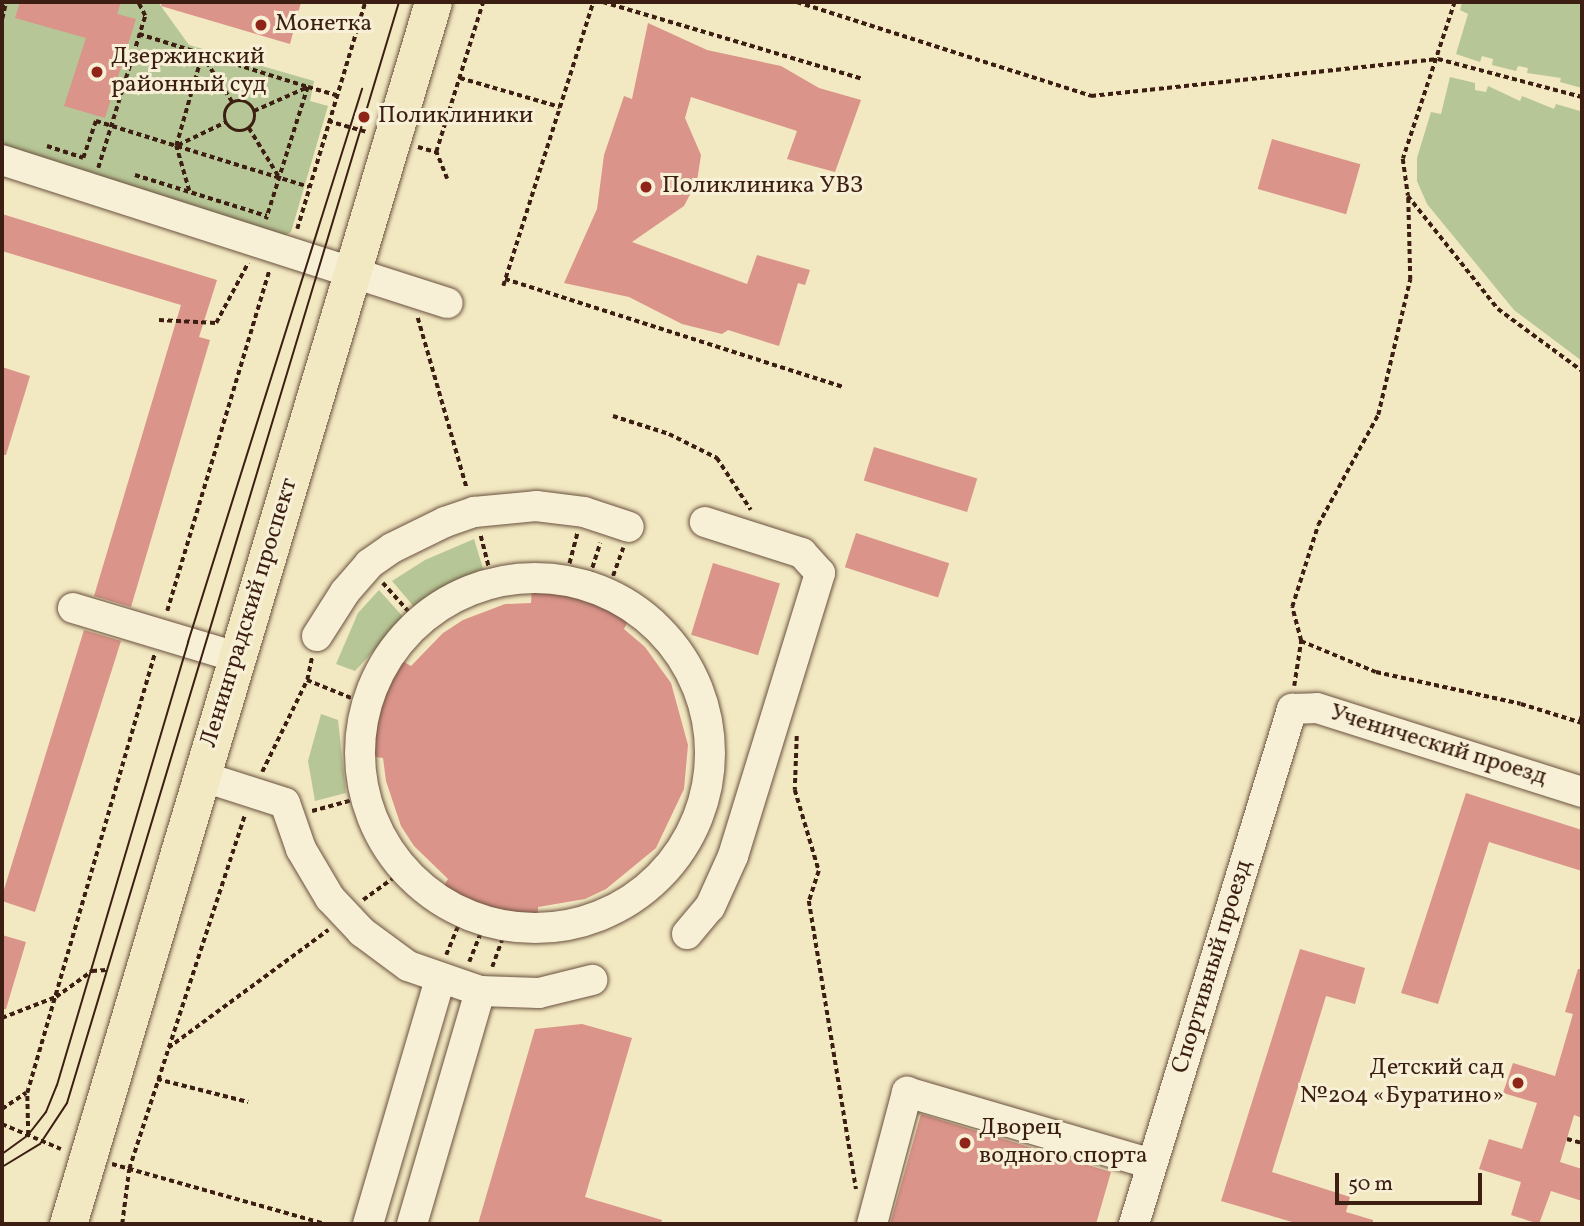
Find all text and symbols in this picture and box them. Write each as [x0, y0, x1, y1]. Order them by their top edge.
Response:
place label: Монетка [275, 11, 372, 39]
marker: Монетка [253, 17, 269, 33]
place label: Дзержинский районный суд [111, 44, 266, 100]
marker: Дзержинский районный суд [89, 64, 105, 80]
place label: Поликлиники [378, 103, 533, 131]
marker: Поликлиники [356, 109, 372, 125]
place label: Поликлиника УВЗ [662, 173, 863, 201]
marker: Поликлиника УВЗ [636, 177, 656, 197]
street label: Ленинградский проспект [195, 475, 305, 751]
street label: Ученический проезд [1326, 699, 1550, 793]
street label: Спортивный проезд [1167, 857, 1259, 1077]
place label: Детский сад №204 «Буратино» [1299, 1055, 1504, 1111]
marker: Детский сад №204 «Буратино» [1510, 1075, 1526, 1091]
place label: Дворец водного спорта [979, 1115, 1148, 1171]
marker: Дворец водного спорта [957, 1135, 973, 1151]
scale bar [1339, 1160, 1486, 1204]
text: 50 m [1348, 1170, 1393, 1199]

